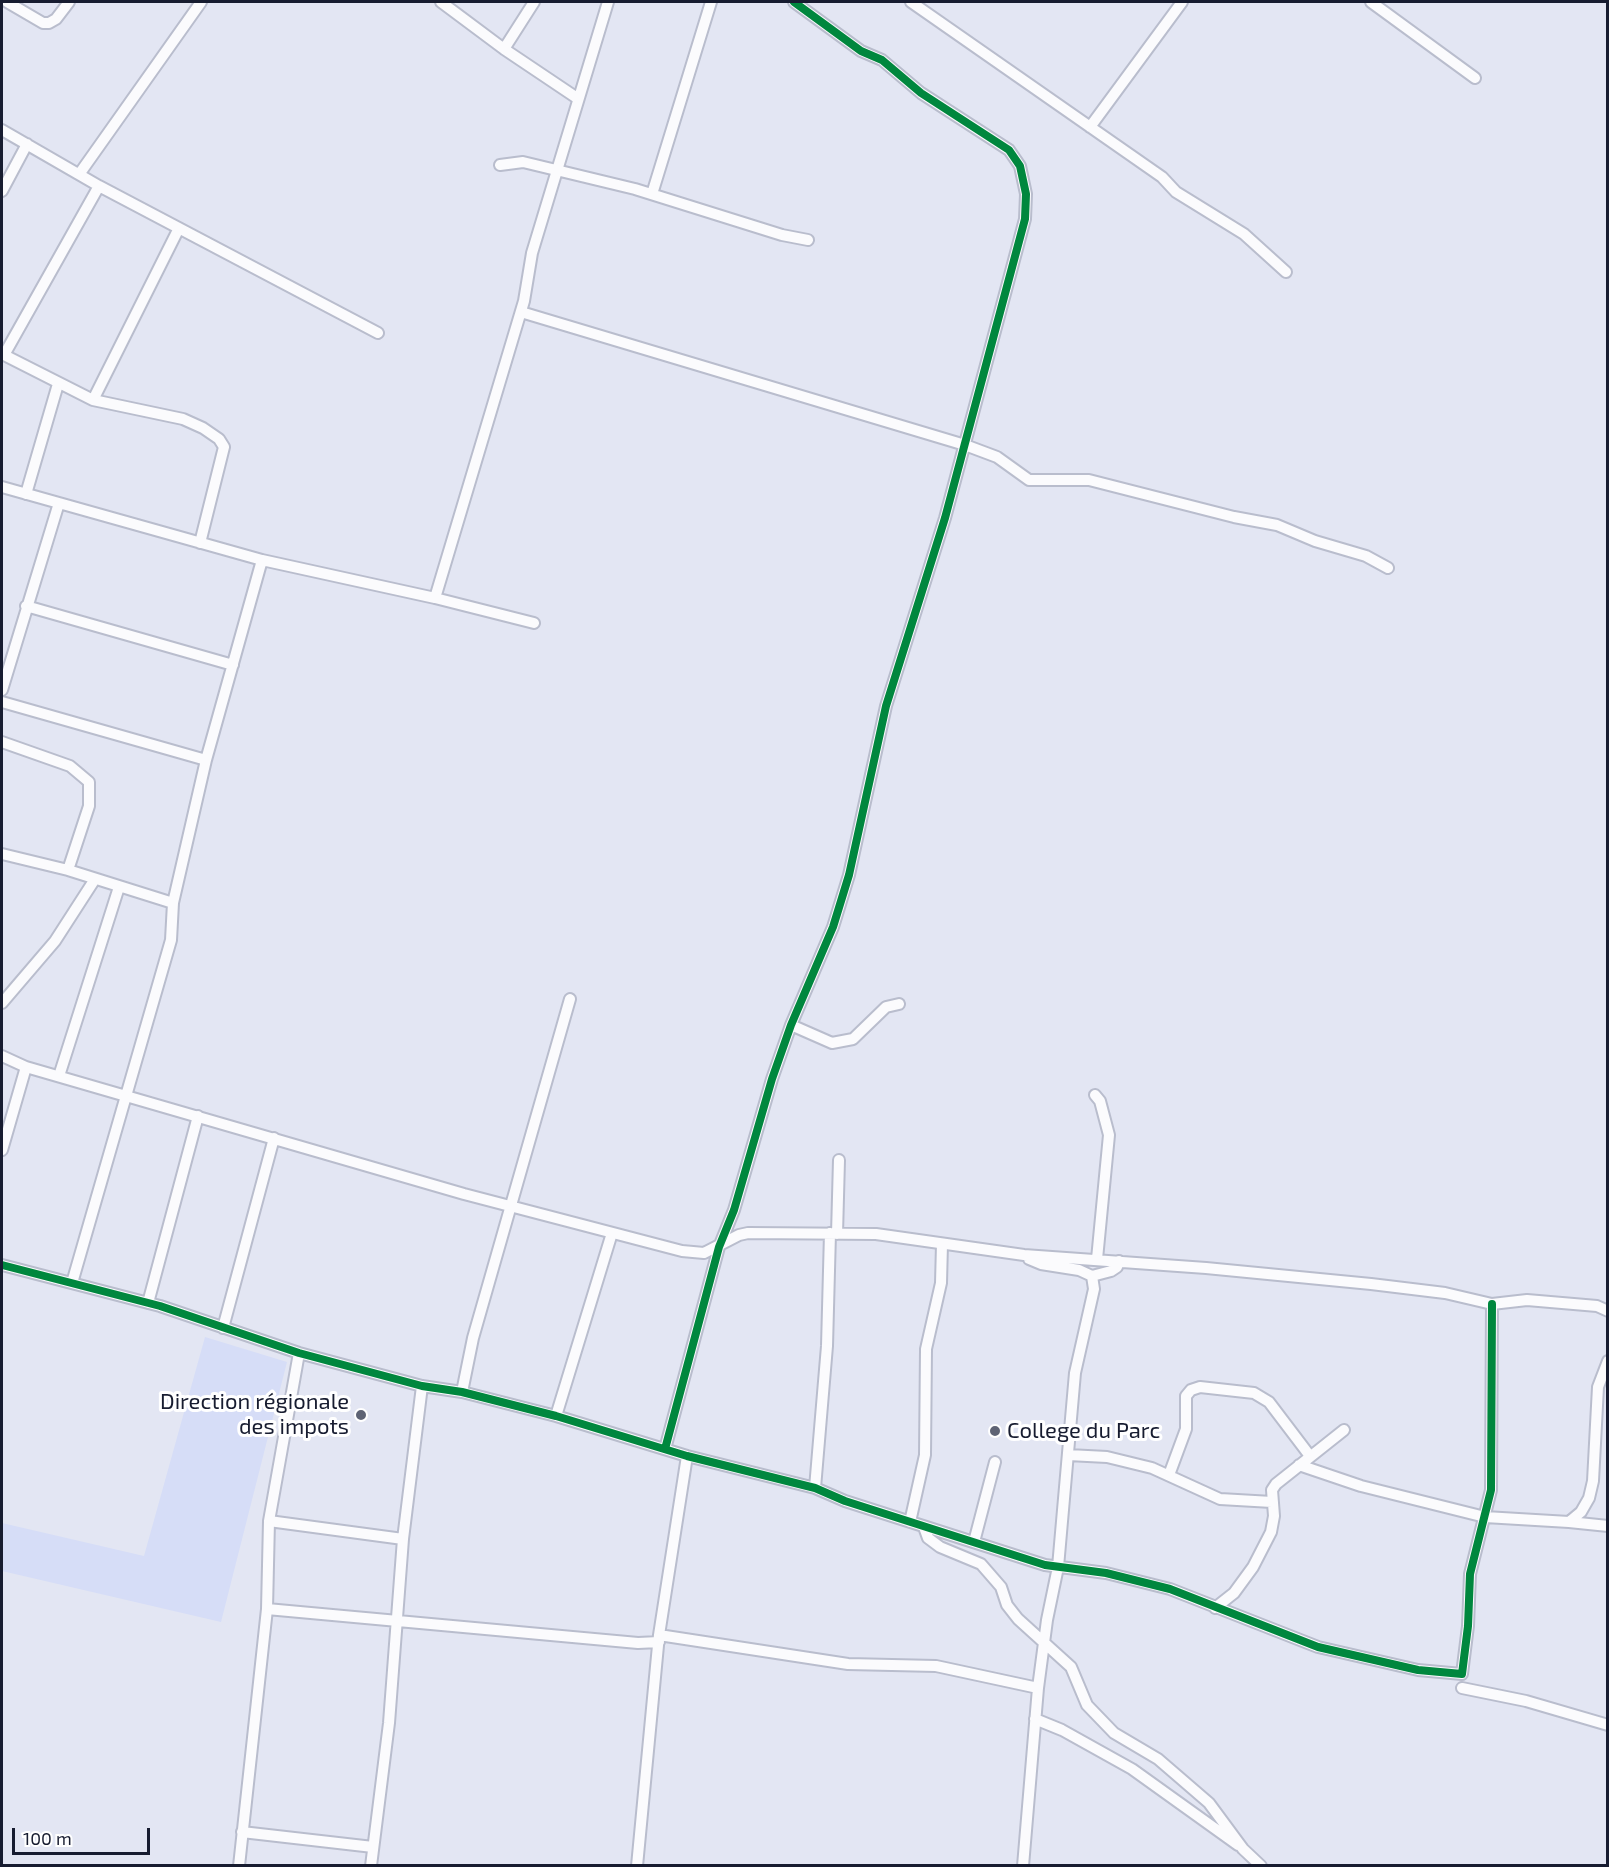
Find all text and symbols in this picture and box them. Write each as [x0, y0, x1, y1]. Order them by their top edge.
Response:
place label: Direction régionale des impots [160, 1389, 349, 1440]
marker: Direction régionale des impots [354, 1408, 368, 1422]
place label: College du Parc [1007, 1418, 1160, 1444]
marker: College du Parc [988, 1424, 1002, 1438]
scale bar [15, 1816, 153, 1854]
text: 100 m [23, 1827, 72, 1849]

